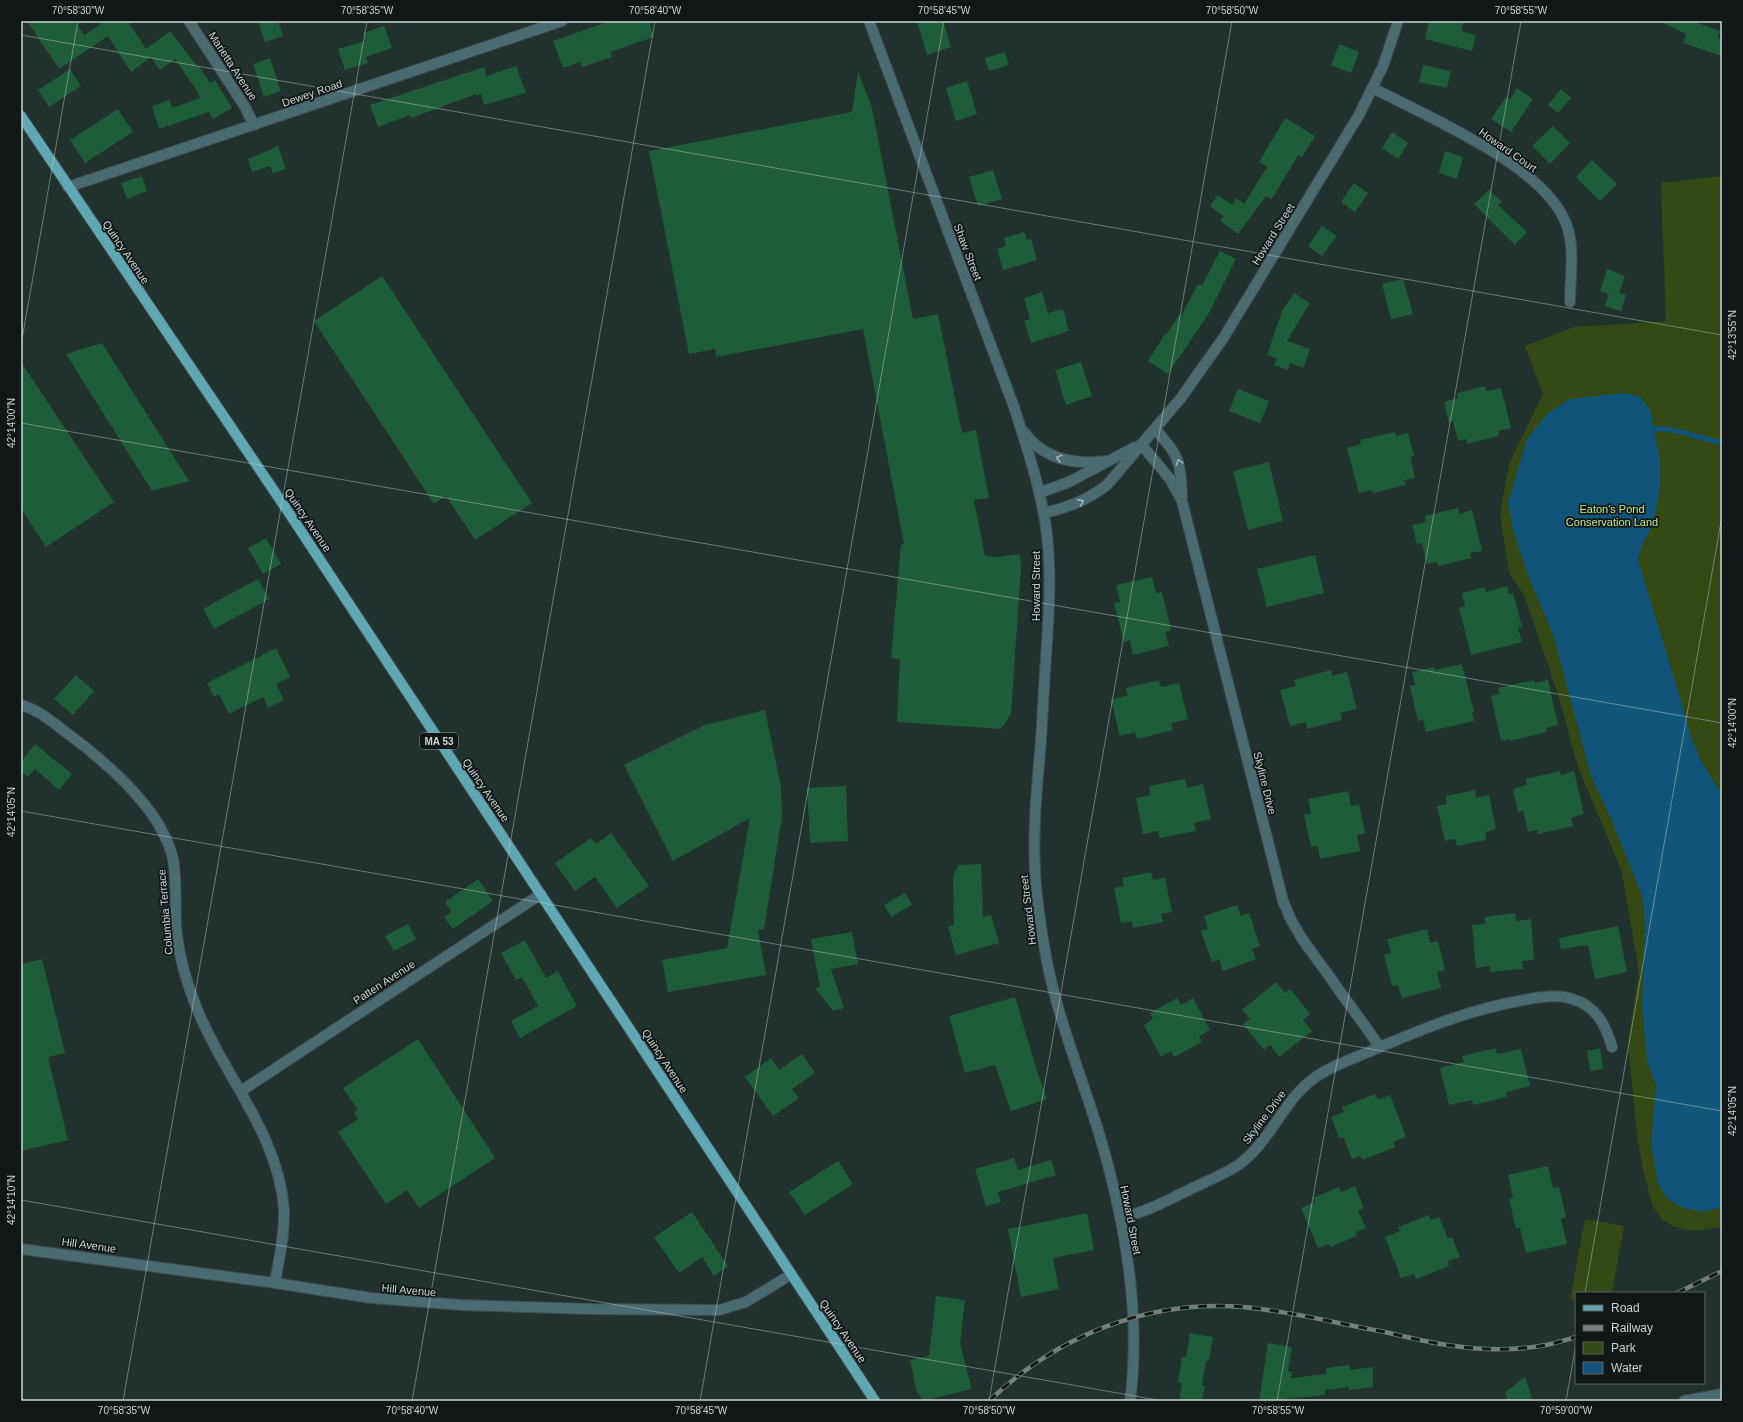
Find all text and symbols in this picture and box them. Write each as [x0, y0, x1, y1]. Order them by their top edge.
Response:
text: 70°58'30"W [52, 5, 105, 16]
text: 70°58'35"W [341, 5, 394, 16]
text: 70°58'40"W [629, 5, 682, 16]
text: 70°58'45"W [918, 5, 971, 16]
text: 70°58'50"W [1206, 5, 1259, 16]
text: 70°58'55"W [1495, 5, 1548, 16]
street label: Marietta Avenue [206, 29, 260, 103]
street label: Dewey Road [280, 77, 344, 109]
street label: Howard Court [1477, 126, 1539, 174]
street label: Howard Street [1249, 201, 1297, 267]
street label: Quincy Avenue [100, 218, 152, 286]
street label: Shaw Street [952, 222, 984, 282]
text: 42°13'55"N [1727, 310, 1738, 360]
text: 42°14'00"N [6, 398, 17, 448]
one-way arrow [1056, 454, 1063, 463]
one-way arrow [1175, 459, 1184, 466]
street label: Quincy Avenue [282, 486, 334, 554]
one-way arrow [1076, 499, 1084, 507]
park label: Eaton's Pond Conservation Land [1566, 503, 1658, 528]
street label: Howard Street [1030, 551, 1042, 621]
text: 42°14'00"N [1727, 698, 1738, 748]
road number: MA 53 [420, 733, 458, 749]
street label: Skyline Drive [1251, 750, 1279, 816]
street label: Quincy Avenue [460, 756, 512, 824]
text: 42°14'05"N [6, 787, 17, 837]
street label: Columbia Terrace [155, 869, 175, 955]
street label: Howard Street [1018, 874, 1038, 946]
street label: Patten Avenue [351, 958, 417, 1006]
street label: Quincy Avenue [640, 1027, 690, 1095]
text: 42°14'05"N [1727, 1086, 1738, 1136]
street label: Skyline Drive [1240, 1088, 1288, 1146]
text: 42°14'10"N [6, 1175, 17, 1225]
street label: Howard Street [1118, 1184, 1144, 1256]
street label: Hill Avenue [61, 1235, 117, 1255]
street label: Hill Avenue [381, 1282, 437, 1298]
legend [1575, 1292, 1705, 1384]
street label: Quincy Avenue [817, 1297, 869, 1365]
text: Road [1611, 1301, 1640, 1315]
text: Railway [1611, 1321, 1653, 1335]
text: Park [1611, 1341, 1637, 1355]
text: Water [1611, 1361, 1643, 1375]
text: 70°58'35"W [98, 1405, 151, 1416]
text: 70°58'40"W [386, 1405, 439, 1416]
text: 70°58'45"W [675, 1405, 728, 1416]
text: 70°58'50"W [963, 1405, 1016, 1416]
text: 70°58'55"W [1252, 1405, 1305, 1416]
text: 70°59'00"W [1540, 1405, 1593, 1416]

